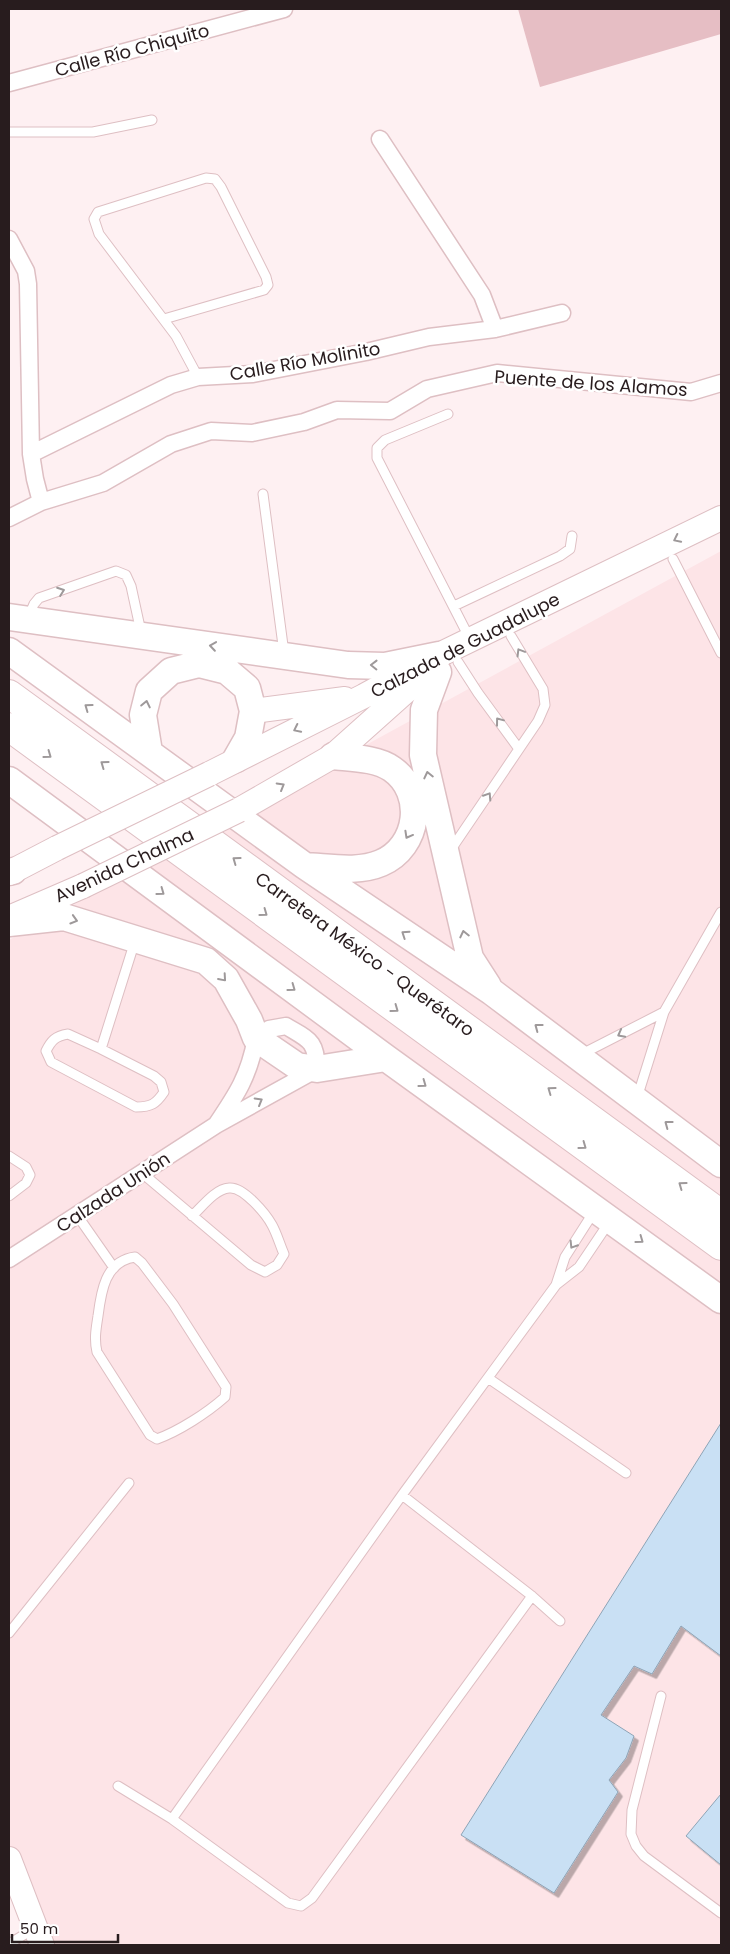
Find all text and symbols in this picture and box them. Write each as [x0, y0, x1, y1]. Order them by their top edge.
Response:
street label: Calle Río Chiquito [52, 17, 212, 83]
street label: Calle Río Molinito [228, 335, 382, 387]
street label: Puente de los Alamos [494, 364, 688, 402]
one-way arrow [674, 533, 683, 543]
street label: Calzada de Guadalupe [366, 586, 564, 704]
one-way arrow [56, 587, 64, 597]
one-way arrow [208, 641, 216, 652]
one-way arrow [517, 649, 527, 658]
one-way arrow [370, 660, 378, 671]
one-way arrow [140, 699, 151, 708]
one-way arrow [84, 704, 93, 714]
one-way arrow [496, 718, 504, 727]
one-way arrow [294, 723, 303, 733]
one-way arrow [42, 749, 52, 758]
one-way arrow [100, 761, 110, 770]
one-way arrow [423, 771, 434, 780]
one-way arrow [276, 782, 285, 792]
one-way arrow [482, 792, 492, 801]
street label: Avenida Chalma [50, 822, 198, 908]
one-way arrow [404, 830, 414, 839]
one-way arrow [233, 857, 242, 865]
street label: Carretera México - Querétaro [250, 866, 480, 1042]
one-way arrow [155, 886, 165, 895]
one-way arrow [258, 907, 268, 916]
one-way arrow [69, 914, 78, 924]
one-way arrow [459, 929, 470, 938]
one-way arrow [401, 931, 411, 940]
one-way arrow [217, 973, 226, 982]
one-way arrow [286, 982, 296, 991]
one-way arrow [390, 1003, 399, 1012]
one-way arrow [534, 1024, 544, 1033]
one-way arrow [617, 1028, 626, 1038]
one-way arrow [417, 1078, 427, 1087]
one-way arrow [548, 1087, 557, 1095]
one-way arrow [253, 1098, 262, 1108]
one-way arrow [665, 1122, 674, 1130]
one-way arrow [577, 1140, 587, 1149]
street label: Calzada Unión [51, 1146, 175, 1238]
one-way arrow [678, 1182, 688, 1191]
one-way arrow [634, 1234, 644, 1243]
one-way arrow [570, 1239, 580, 1248]
scale bar [12, 1912, 119, 1944]
text: 50 m [20, 1918, 58, 1939]

